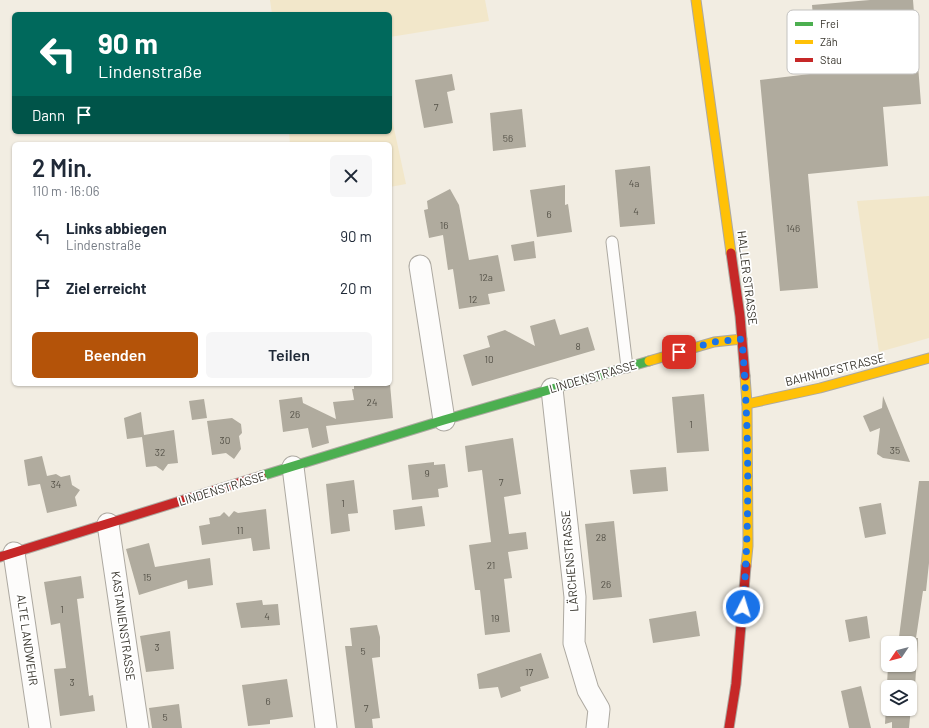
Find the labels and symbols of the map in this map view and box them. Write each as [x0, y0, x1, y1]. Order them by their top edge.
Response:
legend [787, 10, 919, 74]
text: Frei [820, 17, 839, 30]
text: Zäh [820, 35, 838, 48]
text: Stau [820, 53, 842, 66]
house number: 7 [434, 101, 439, 113]
house number: 56 [503, 132, 513, 144]
house number: 4a [629, 177, 639, 189]
house number: 4 [633, 205, 639, 217]
house number: 6 [546, 208, 552, 220]
house number: 16 [440, 219, 448, 231]
house number: 146 [786, 222, 800, 234]
street label: HALLER STRASSE [735, 230, 761, 326]
house number: 12a [479, 271, 493, 283]
house number: 12 [469, 293, 477, 305]
pin [662, 335, 696, 369]
house number: 8 [575, 340, 581, 352]
street label: BAHNHOFSTRASSE [784, 350, 886, 388]
house number: 10 [484, 353, 494, 365]
street label: LINDENSTRASSE [547, 357, 638, 395]
house number: 24 [367, 396, 377, 408]
house number: 26 [290, 408, 300, 420]
house number: 1 [689, 418, 693, 430]
house number: 30 [220, 434, 230, 446]
house number: 35 [890, 444, 900, 456]
house number: 32 [155, 446, 165, 458]
house number: 9 [424, 467, 430, 479]
street label: LINDENSTRASSE [177, 468, 267, 508]
house number: 7 [499, 476, 504, 488]
house number: 34 [51, 478, 61, 490]
house number: 1 [341, 497, 345, 509]
street label: LÄRCHENSTRASSE [558, 510, 580, 612]
house number: 11 [236, 524, 244, 536]
house number: 28 [596, 531, 606, 543]
house number: 21 [487, 559, 495, 571]
street label: KASTANIENSTRASSE [109, 570, 139, 682]
house number: 15 [143, 571, 151, 583]
house number: 26 [601, 578, 611, 590]
position arrow [722, 586, 764, 628]
street label: ALTE LANDWEHR [15, 593, 41, 686]
house number: 1 [60, 603, 64, 615]
house number: 4 [264, 610, 270, 622]
house number: 19 [491, 612, 499, 624]
north arrow [881, 636, 917, 672]
house number: 3 [154, 641, 160, 653]
house number: 5 [360, 645, 366, 657]
house number: 17 [525, 666, 533, 678]
house number: 3 [69, 676, 75, 688]
house number: 6 [265, 695, 271, 707]
house number: 7 [364, 702, 369, 714]
house number: 5 [162, 711, 168, 723]

